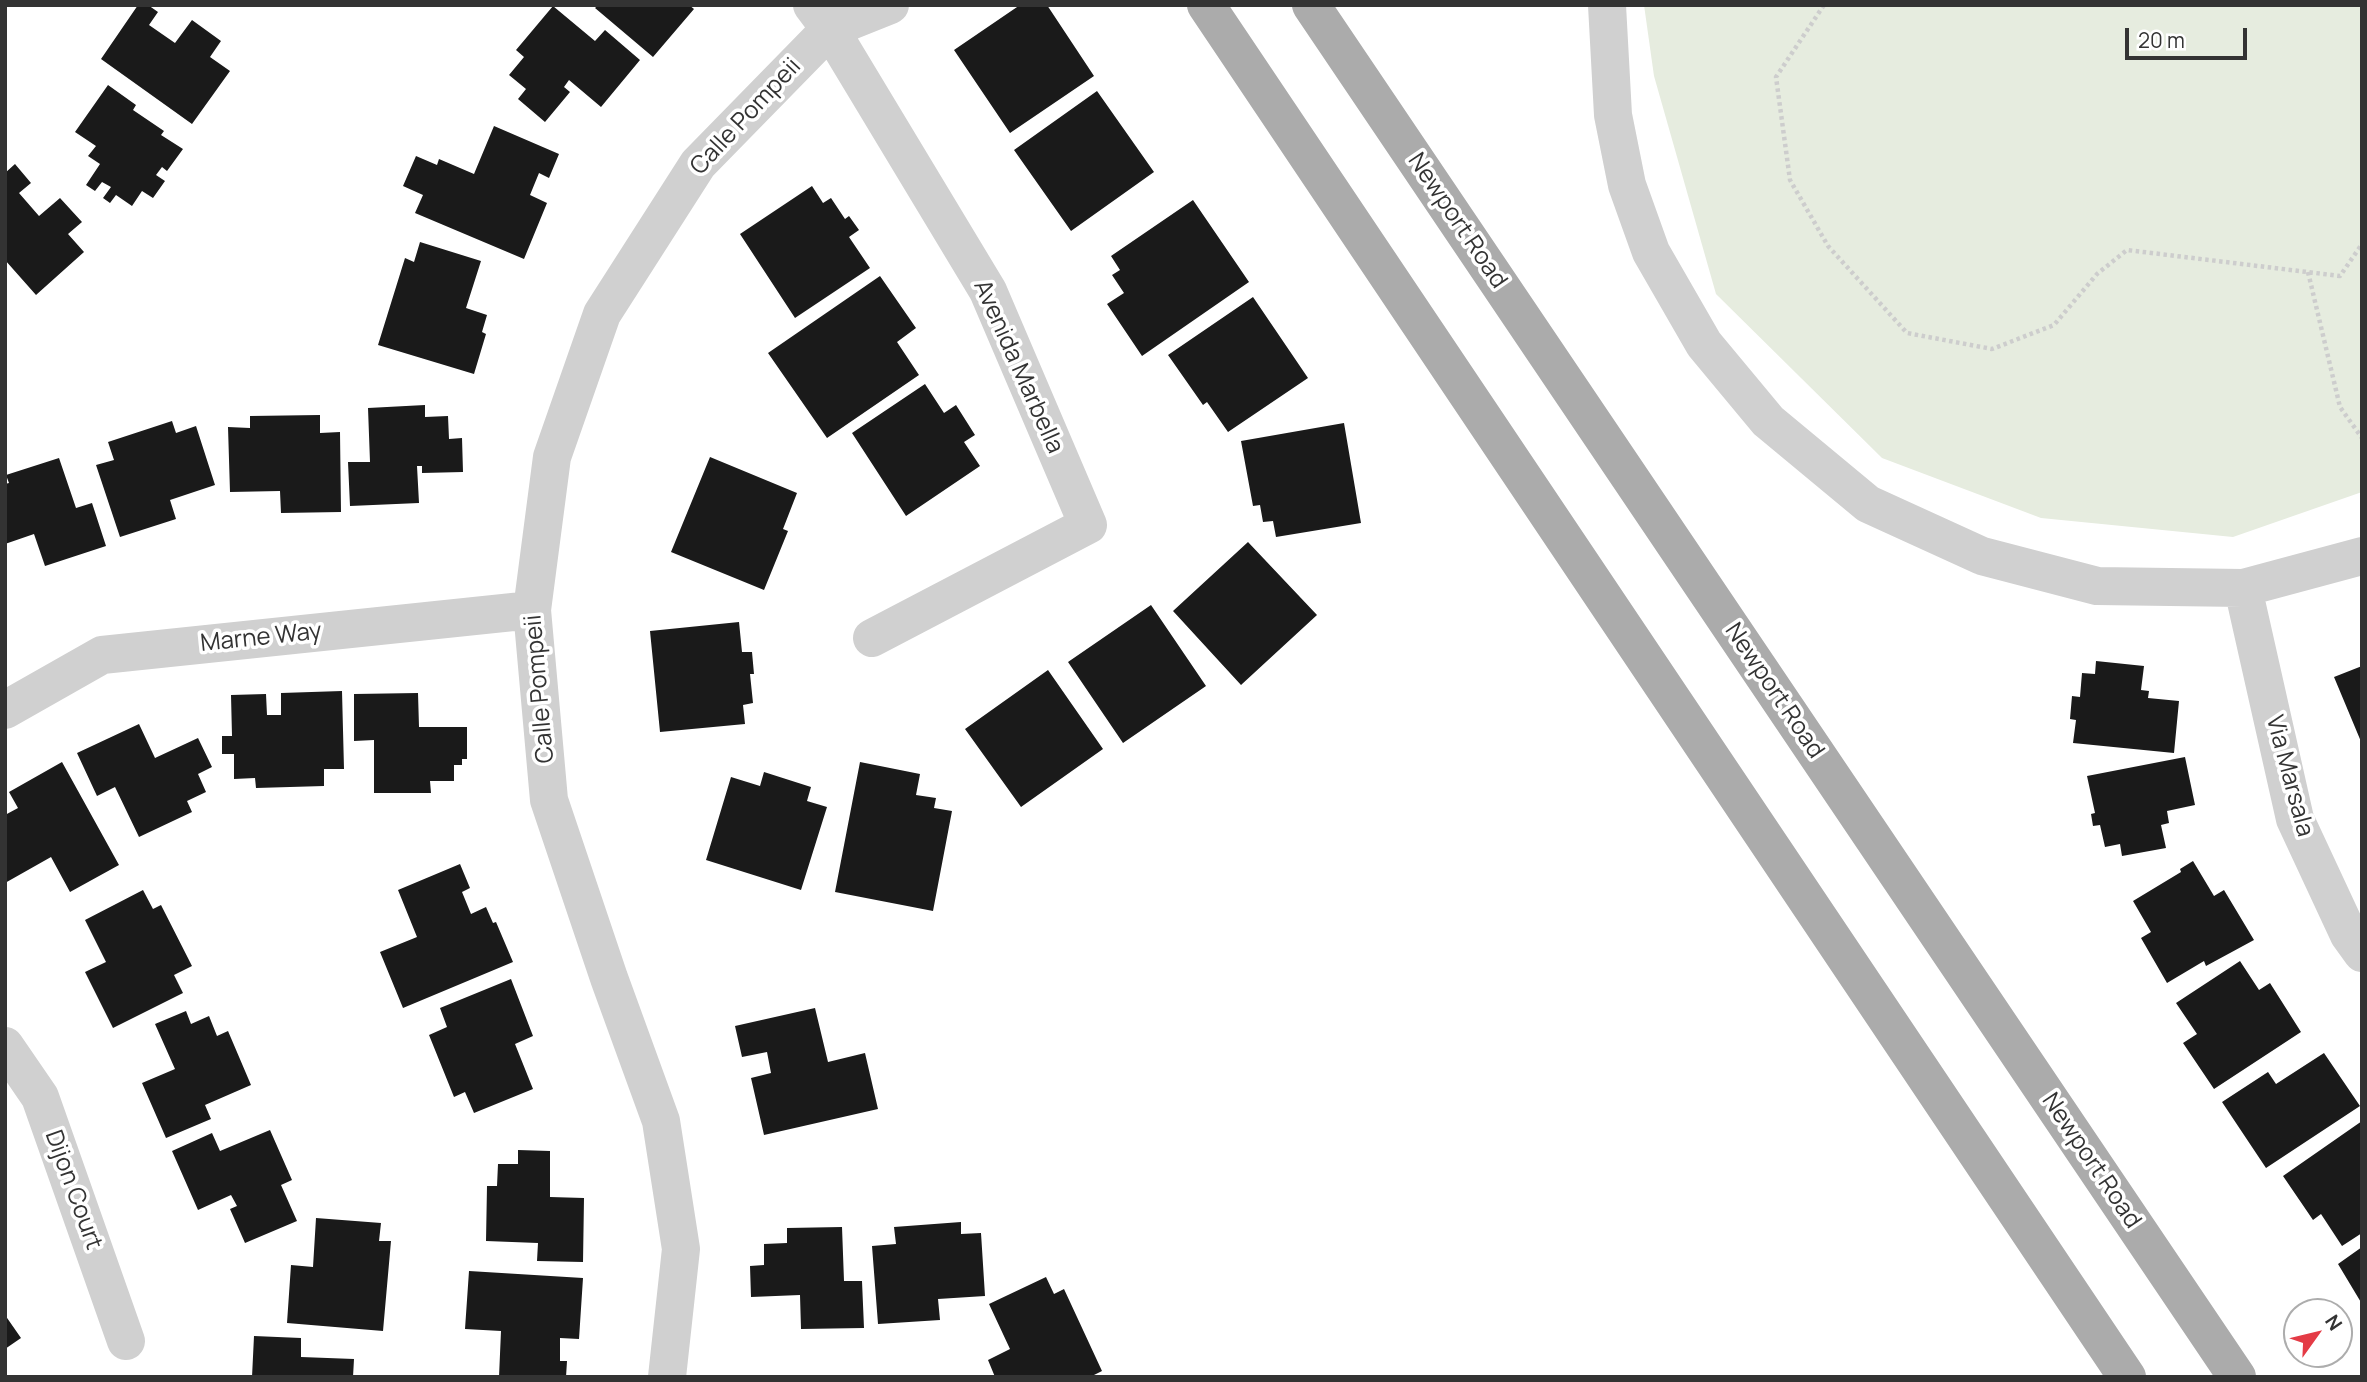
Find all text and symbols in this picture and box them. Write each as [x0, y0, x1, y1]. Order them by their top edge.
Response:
scale bar [2129, 14, 2252, 58]
text: 20 m [2138, 26, 2185, 54]
street label: Calle Pompeii [685, 53, 807, 181]
street label: Newport Road [1401, 148, 1513, 294]
street label: Avenida Marbella [967, 276, 1069, 458]
street label: Calle Pompeii [519, 614, 561, 764]
street label: Marne Way [199, 617, 323, 659]
street label: Newport Road [1718, 618, 1830, 764]
street label: Via Marsala [2259, 712, 2319, 840]
street label: Newport Road [2035, 1088, 2147, 1234]
street label: Dijon Court [38, 1126, 108, 1254]
north arrow [2283, 1298, 2353, 1368]
text: N [2319, 1309, 2348, 1335]

